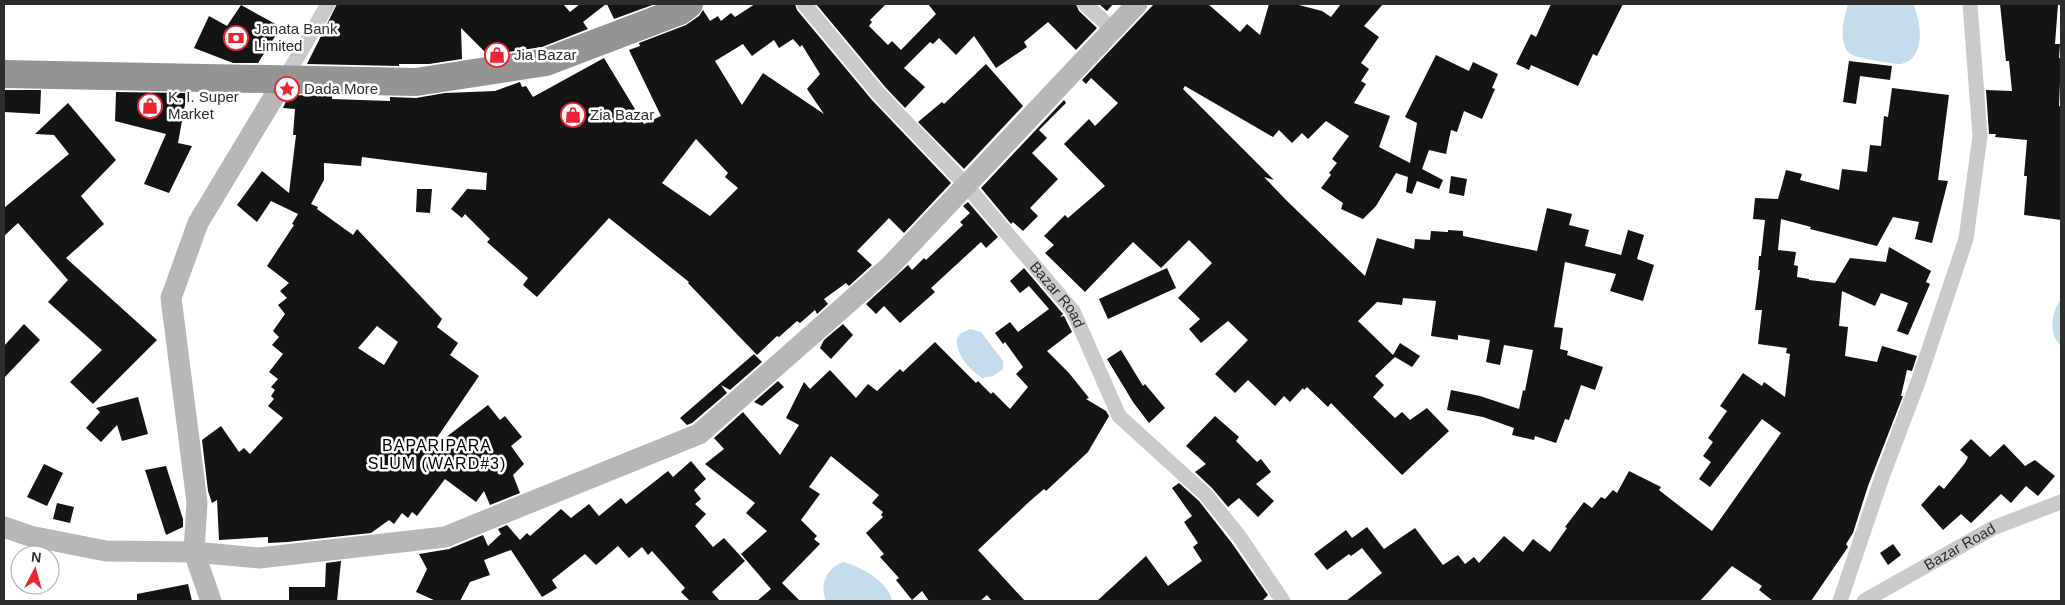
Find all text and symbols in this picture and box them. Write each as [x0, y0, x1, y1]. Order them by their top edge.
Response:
place label: Janata Bank Limited [254, 20, 338, 54]
bank icon: Janata Bank Limited [223, 25, 249, 51]
shop icon: Jia Bazar [484, 42, 510, 68]
place label: Jia Bazar [514, 46, 577, 63]
place icon: Dada More [274, 76, 300, 102]
place label: Dada More [304, 80, 378, 97]
place label: K. I. Super Market [168, 88, 239, 122]
shop icon: K. I. Super Market [137, 93, 163, 119]
shop icon: Zia Bazar [560, 102, 586, 128]
place label: Zia Bazar [590, 106, 654, 123]
street label: Bazar Road [1027, 258, 1088, 330]
district label: BAPARIPARA SLUM (WARD#3) [368, 437, 506, 472]
street label: Bazar Road [1921, 519, 1998, 573]
north arrow [10, 545, 60, 595]
text: N [30, 549, 42, 566]

